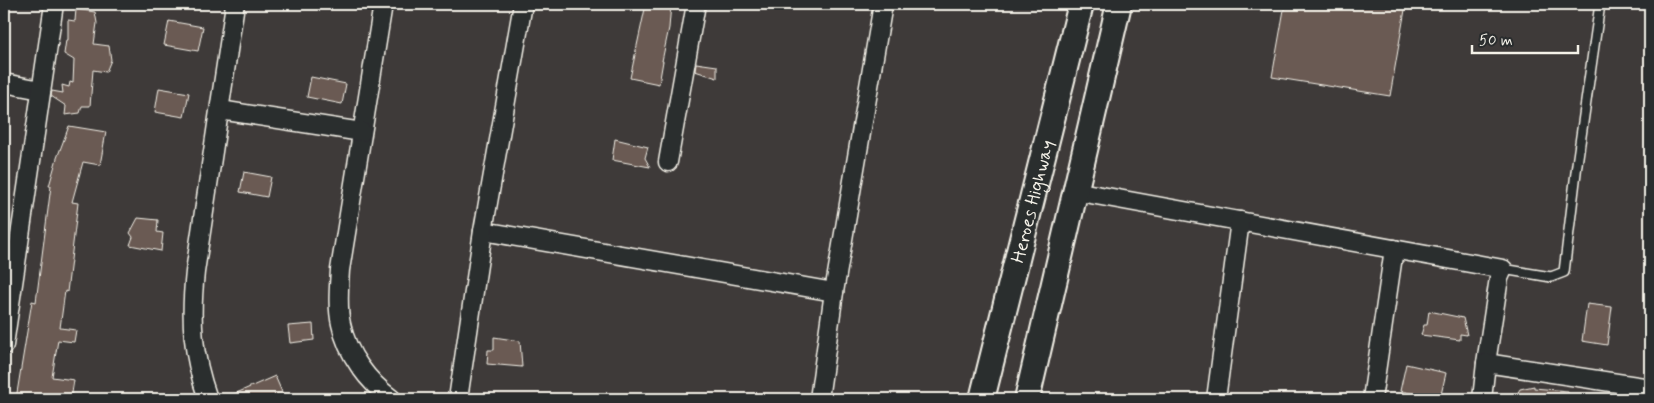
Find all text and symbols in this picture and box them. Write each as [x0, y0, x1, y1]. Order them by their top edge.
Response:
scale bar [1472, 22, 1578, 54]
text: 50 m [1479, 31, 1513, 51]
street label: Heroes Highway [1006, 137, 1061, 266]

